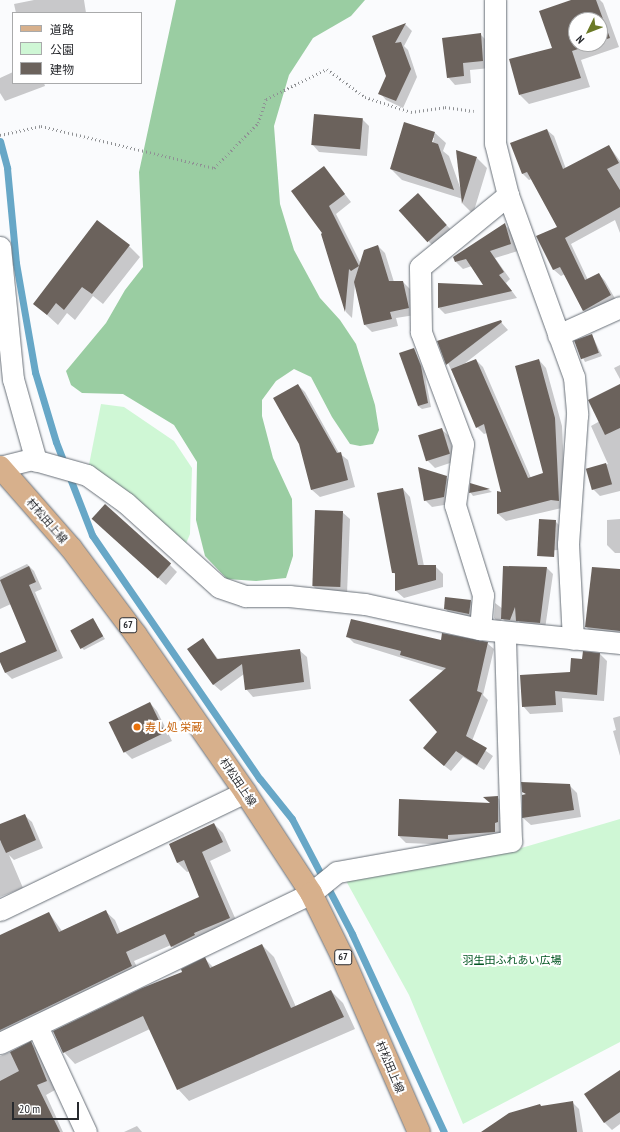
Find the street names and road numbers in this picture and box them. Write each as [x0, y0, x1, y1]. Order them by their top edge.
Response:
street label: 村松田上線 [24, 496, 70, 546]
road number: 67 [119, 617, 137, 633]
street label: 村松田上線 [217, 756, 259, 808]
road number: 67 [334, 949, 352, 965]
street label: 村松田上線 [373, 1039, 407, 1095]

